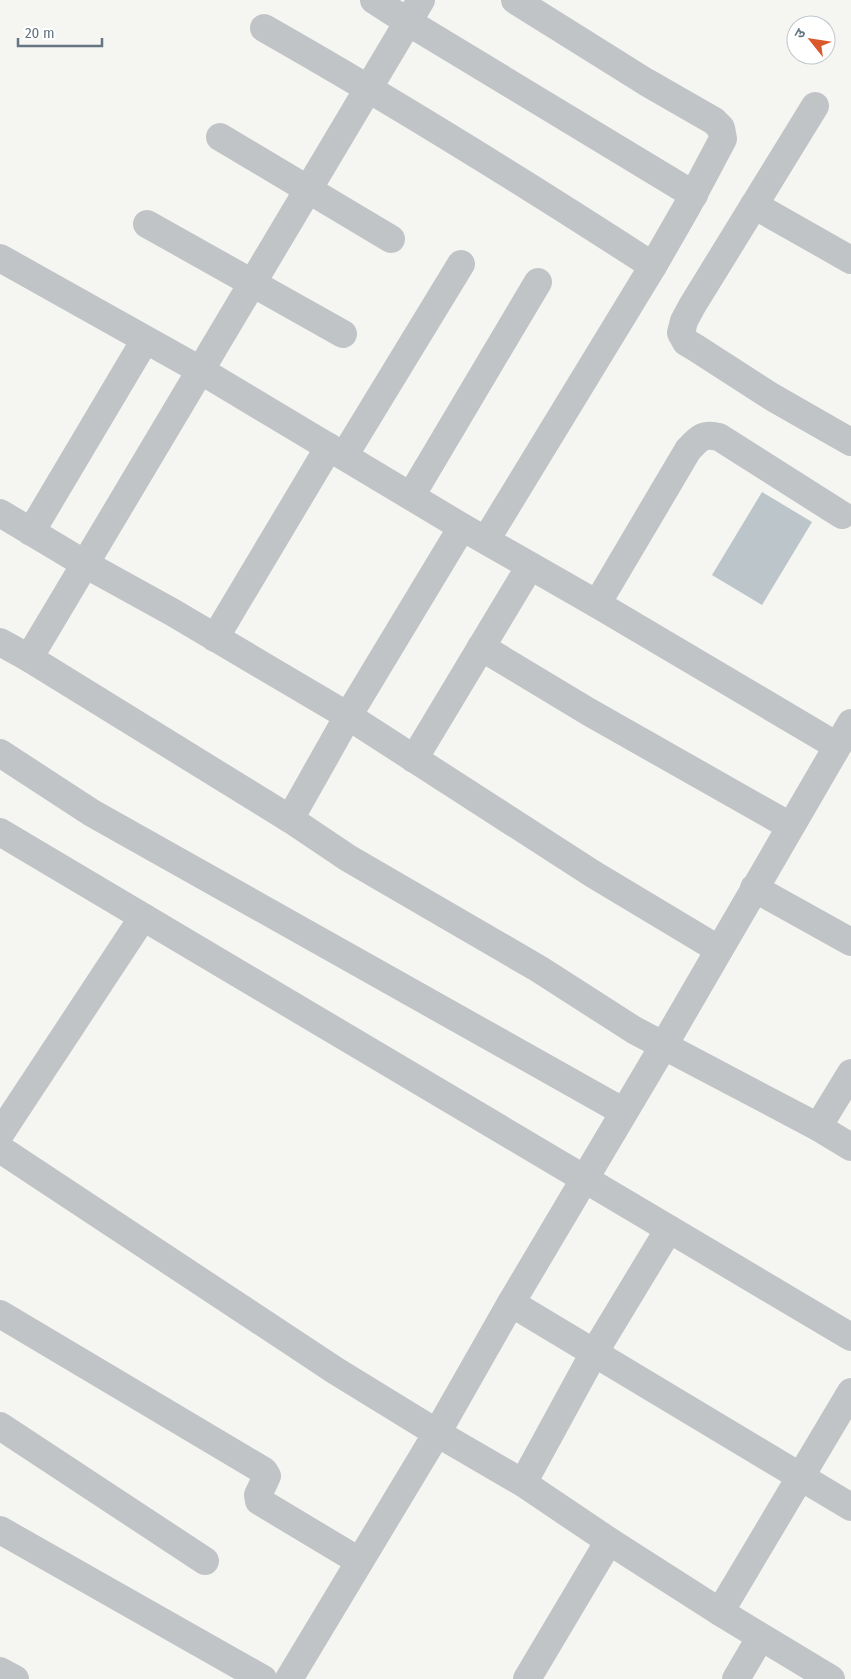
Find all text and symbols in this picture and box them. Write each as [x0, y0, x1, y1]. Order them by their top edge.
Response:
scale bar [18, 15, 101, 47]
north arrow [786, 15, 836, 65]
text: 20 m [25, 24, 55, 42]
text: उ [791, 25, 810, 42]

